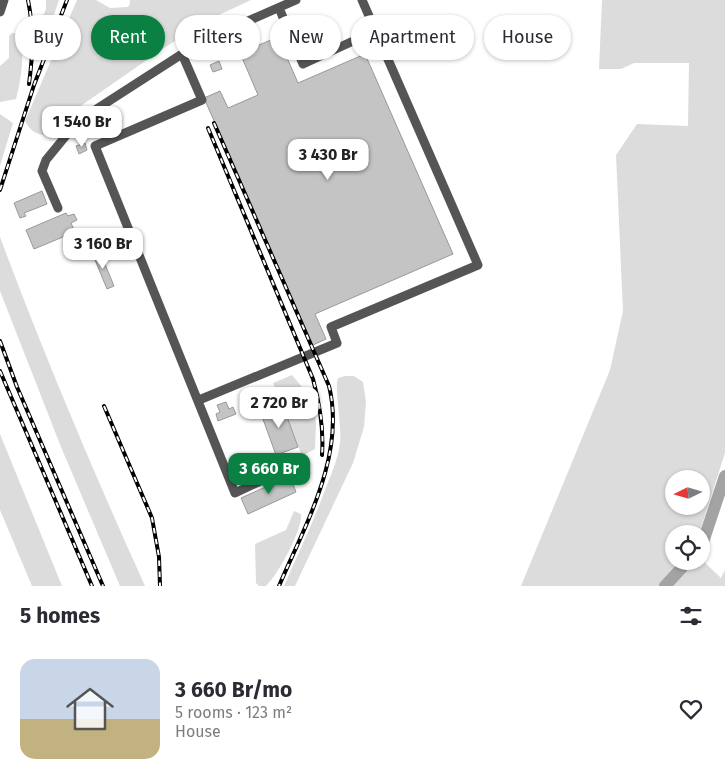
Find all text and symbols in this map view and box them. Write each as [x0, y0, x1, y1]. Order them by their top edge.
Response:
chip: Buy [15, 15, 81, 60]
chip: Rent [91, 15, 165, 60]
chip: Filters [175, 15, 260, 60]
chip: New [270, 15, 341, 60]
chip: Apartment [351, 15, 474, 60]
chip: House [484, 15, 571, 60]
pin: 1 540 Br [30, 106, 134, 148]
text: 1 540 Br [53, 112, 111, 131]
pin: 3 430 Br [276, 138, 380, 181]
text: 3 430 Br [299, 145, 357, 164]
pin: 3 160 Br [51, 228, 155, 270]
text: 3 160 Br [74, 234, 132, 253]
pin: 2 720 Br [227, 386, 331, 429]
text: 2 720 Br [250, 393, 308, 412]
pin: 3 660 Br [217, 452, 321, 495]
text: 3 660 Br [239, 459, 299, 478]
north arrow [665, 470, 710, 515]
map controls [665, 470, 710, 570]
button: locate [665, 525, 710, 570]
icon: filters [677, 602, 705, 630]
text: 5 homes [20, 603, 100, 629]
text: 3 660 Br/mo [175, 677, 292, 703]
icon: home [60, 679, 120, 739]
icon: heart [677, 695, 705, 723]
text: 5 rooms · 123 m² [175, 703, 292, 722]
text: House [175, 722, 221, 741]

